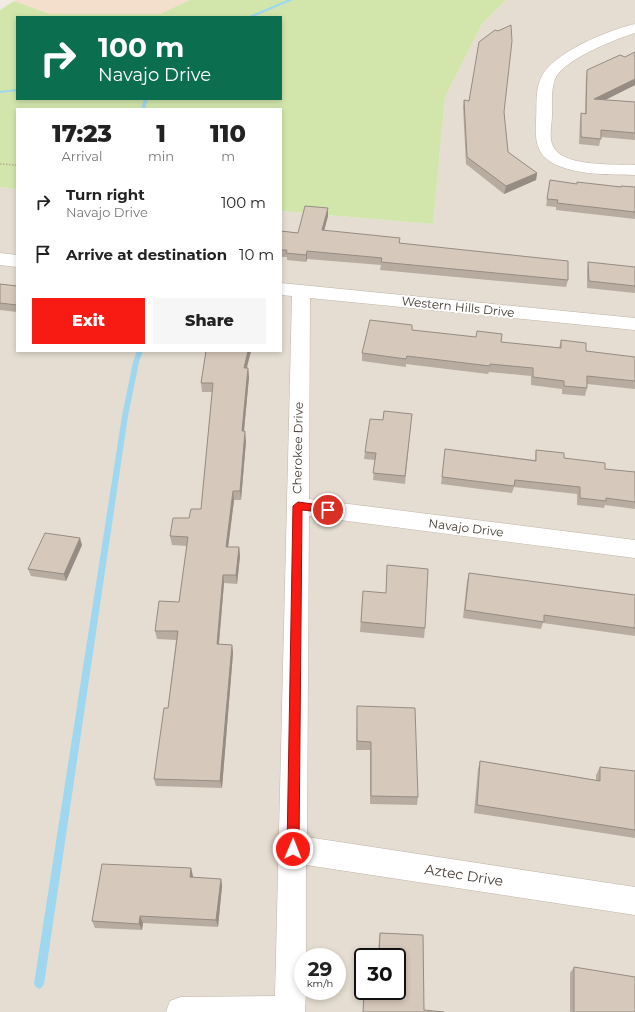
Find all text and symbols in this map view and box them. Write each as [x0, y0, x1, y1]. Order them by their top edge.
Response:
text: 100 m [98, 30, 184, 64]
icon: right [32, 32, 84, 84]
text: Navajo Drive [98, 64, 211, 86]
text: 17:23 [52, 119, 112, 148]
text: 1 [156, 119, 166, 148]
text: 110 [210, 119, 246, 148]
text: Arrival [62, 148, 103, 164]
text: min [148, 148, 174, 164]
text: m [221, 148, 235, 164]
text: Turn right [66, 185, 145, 204]
icon: right [32, 191, 54, 213]
text: 100 m [221, 193, 266, 212]
text: Navajo Drive [66, 204, 148, 220]
icon: arrive [32, 243, 54, 265]
text: Arrive at destination [66, 245, 227, 264]
text: 10 m [239, 245, 274, 264]
street label: Western Hills Drive [401, 293, 515, 320]
button: Exit [32, 298, 145, 344]
button: Share [153, 298, 266, 344]
street label: Cherokee Drive [289, 402, 306, 494]
pin [311, 493, 345, 527]
icon: arrive [317, 499, 339, 521]
street label: Navajo Drive [428, 515, 504, 540]
position arrow [272, 828, 314, 870]
street label: Aztec Drive [423, 860, 505, 890]
speed limit sign: 30 [354, 948, 406, 1000]
text: 29 [308, 957, 332, 981]
text: km/h [307, 977, 333, 990]

